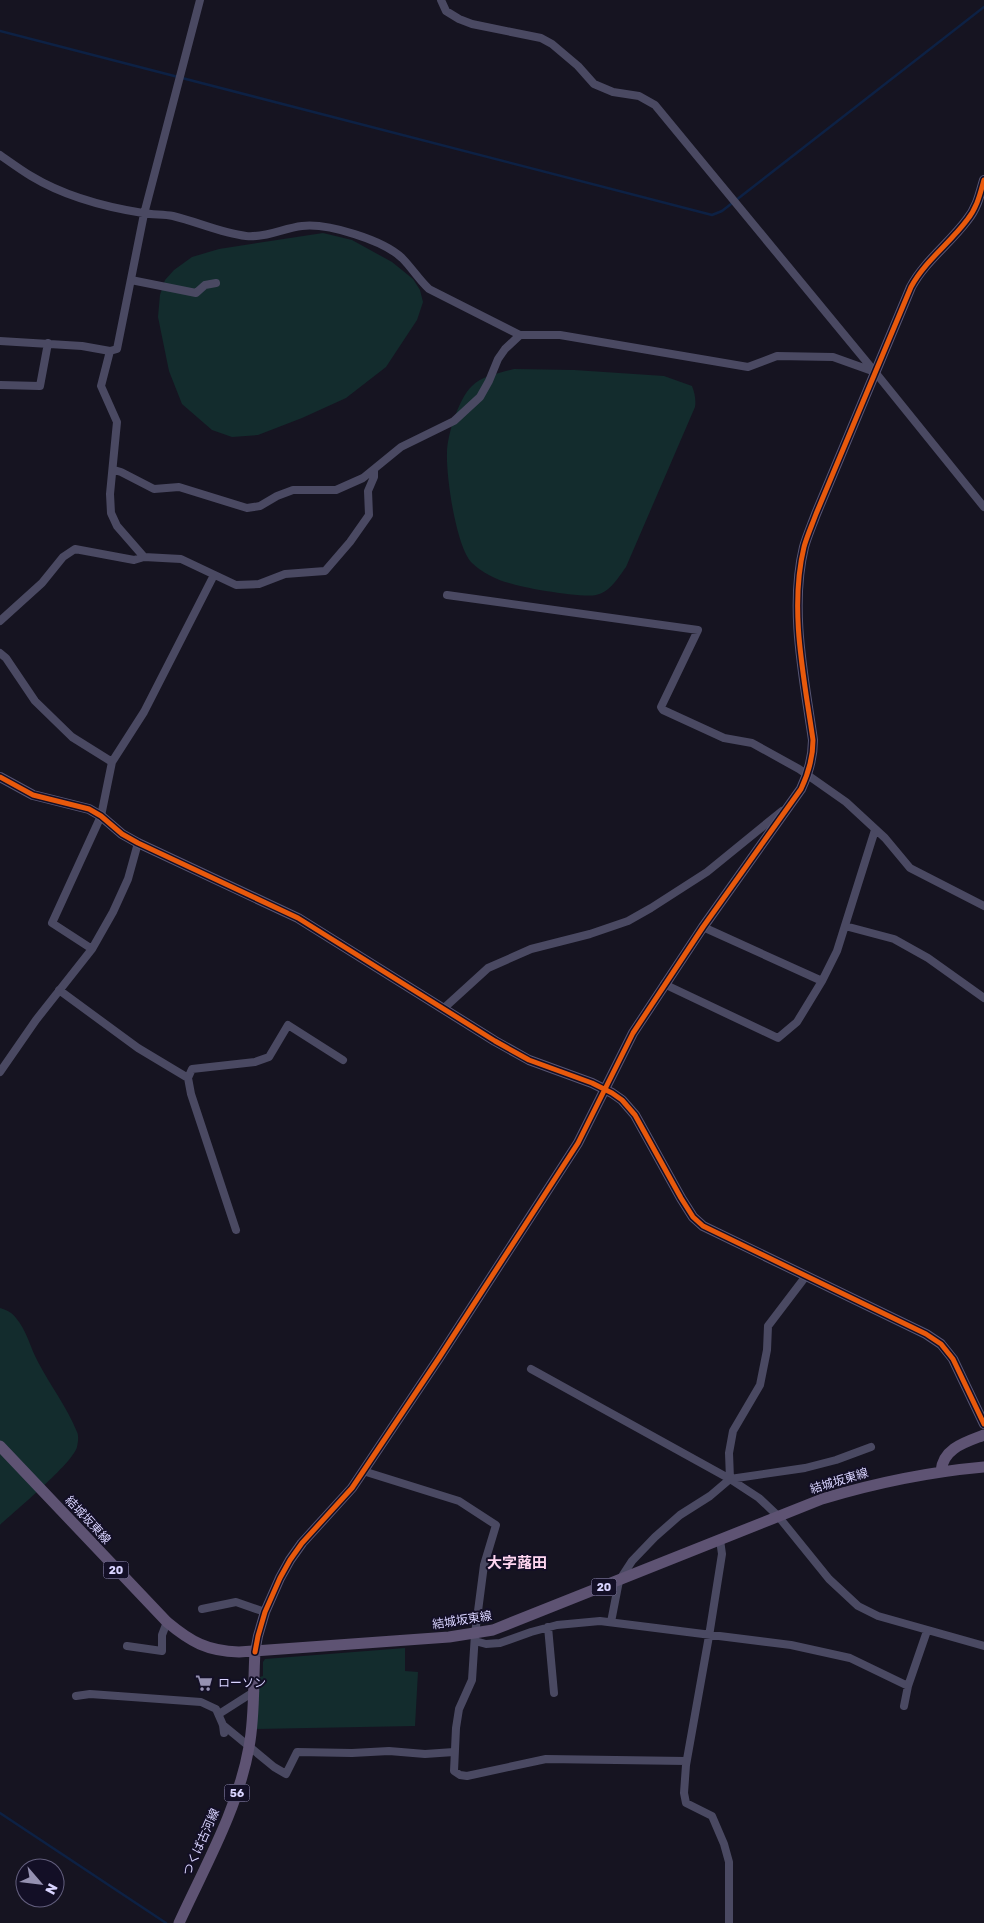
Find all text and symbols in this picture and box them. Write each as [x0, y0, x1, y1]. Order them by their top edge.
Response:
street label: 結城坂東線 [808, 1466, 870, 1496]
street label: 結城坂東線 [62, 1493, 114, 1547]
district label: 大字蕗田 [487, 1554, 547, 1572]
road number: 20 [104, 1562, 128, 1578]
road number: 20 [592, 1578, 616, 1595]
street label: 結城坂東線 [431, 1608, 493, 1632]
supermarket icon: ローソン [194, 1673, 214, 1693]
place label: ローソン [218, 1676, 266, 1690]
road number: 56 [224, 1785, 250, 1802]
street label: つくば古河線 [180, 1806, 222, 1878]
north arrow [15, 1858, 65, 1908]
text: N [41, 1880, 61, 1897]

